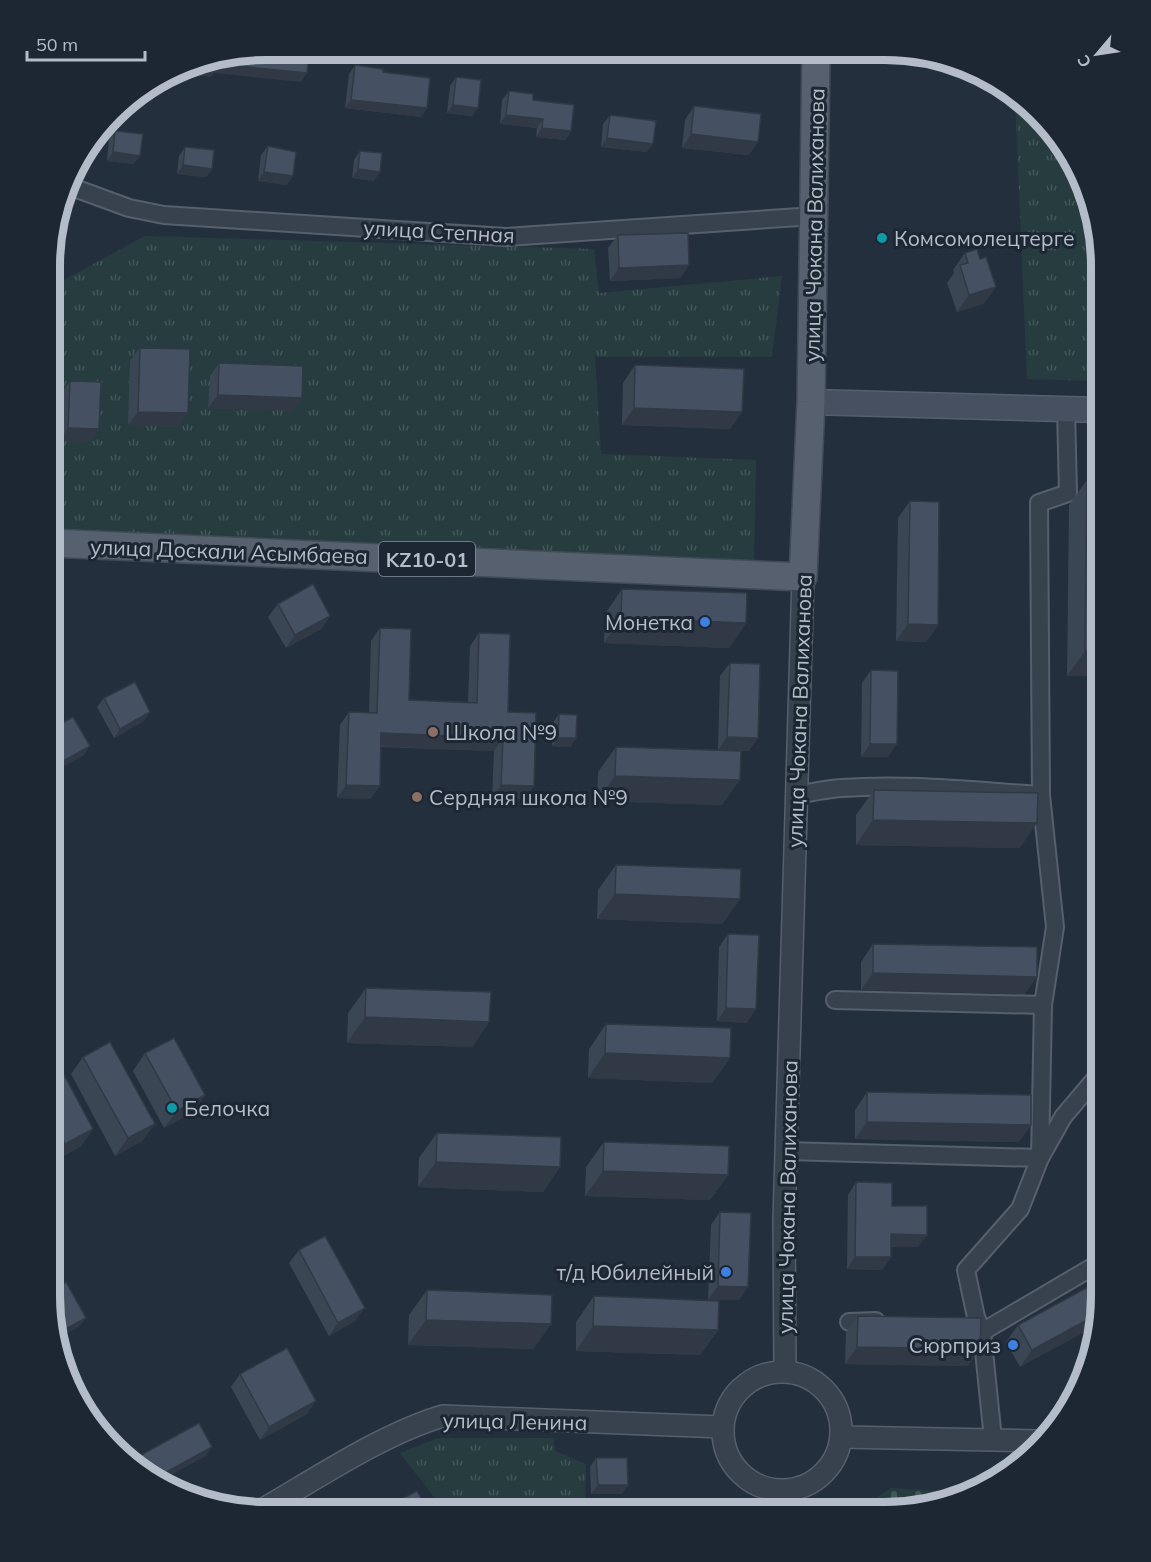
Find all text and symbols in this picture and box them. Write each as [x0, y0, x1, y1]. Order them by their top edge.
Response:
scale bar [27, 24, 146, 62]
north arrow [1067, 24, 1127, 84]
text: 50 m [36, 33, 78, 56]
text: С [1072, 52, 1095, 71]
street label: улица Чокана Валиханова [799, 88, 829, 362]
street label: улица Степная [363, 214, 515, 248]
place label: Комсомолецтерге [894, 225, 1075, 251]
marker: Комсомолецтерге [875, 231, 889, 245]
street label: улица Доскали Асымбаева [90, 533, 368, 569]
road number: KZ10-01 [379, 542, 475, 576]
street label: улица Чокана Валиханова [781, 574, 817, 848]
place label: Монетка [605, 609, 693, 635]
marker: Монетка [698, 615, 712, 629]
place label: Школа №9 [445, 719, 557, 745]
marker: Школа №9 [426, 725, 440, 739]
place label: Сердняя школа №9 [429, 784, 628, 810]
marker: Сердняя школа №9 [410, 790, 424, 804]
street label: улица Чокана Валиханова [772, 1060, 802, 1334]
place label: Белочка [184, 1095, 270, 1121]
marker: Белочка [165, 1101, 179, 1115]
place label: т/д Юбилейный [556, 1259, 714, 1285]
marker: т/д Юбилейный [719, 1265, 733, 1279]
place label: Сюрприз [909, 1332, 1001, 1358]
marker: Сюрприз [1006, 1338, 1020, 1352]
street label: улица Ленина [442, 1407, 588, 1435]

